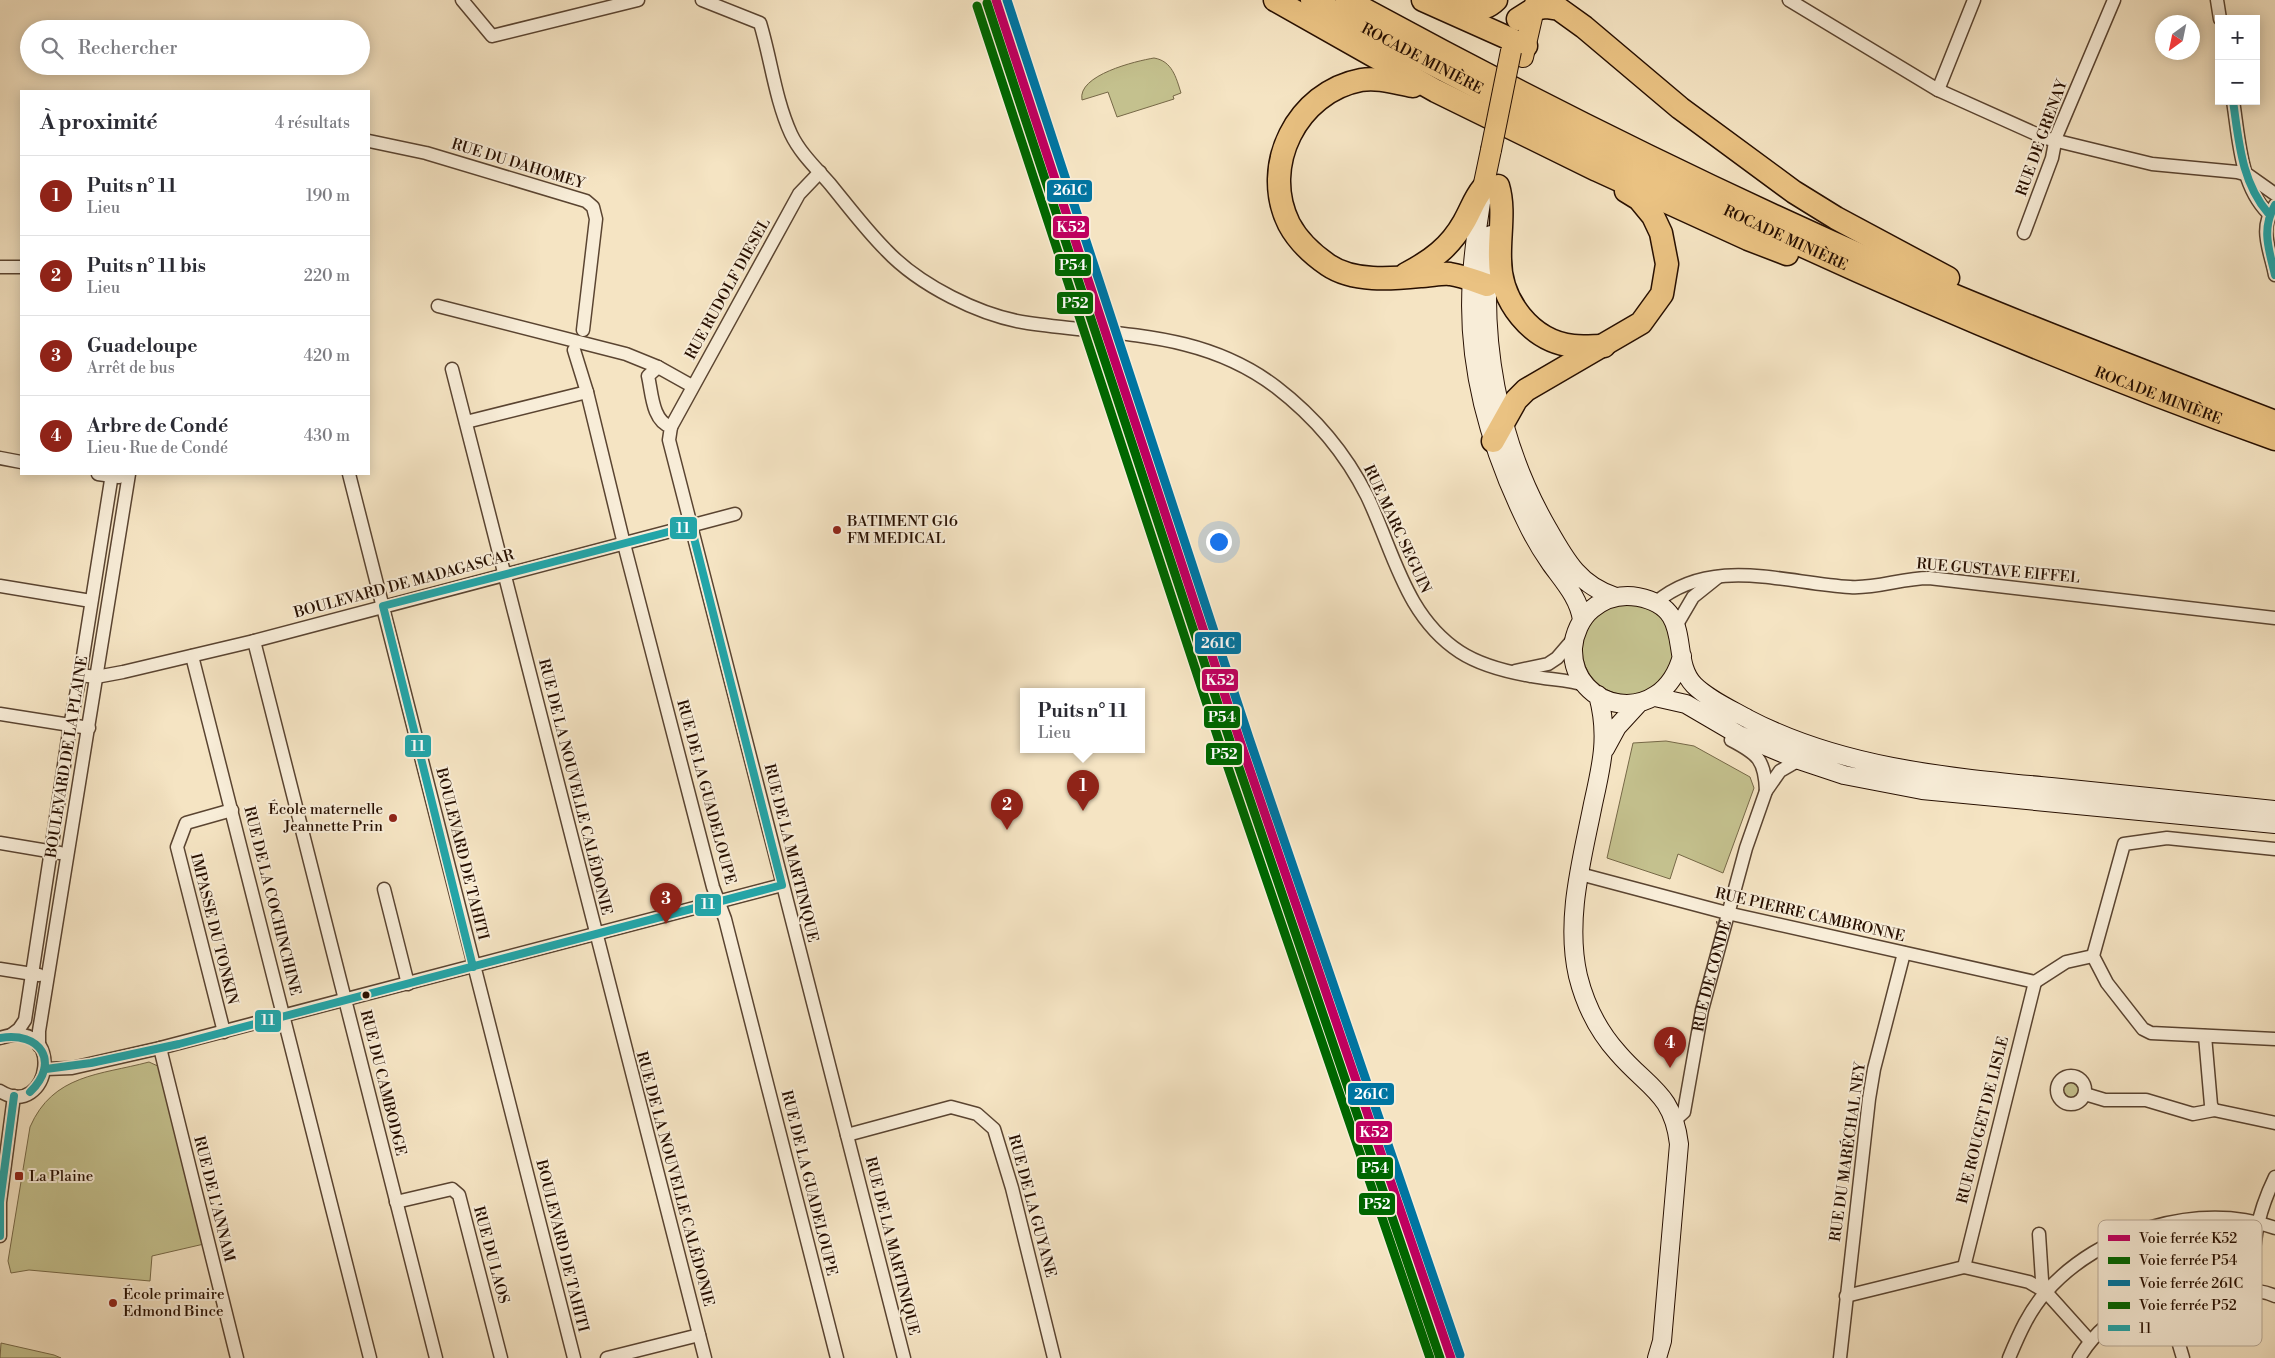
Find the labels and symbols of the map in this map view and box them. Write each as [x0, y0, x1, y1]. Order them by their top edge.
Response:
north arrow [2155, 15, 2200, 60]
street label: ROCADE MINIÈRE [1358, 19, 1487, 98]
street label: RUE DE GRENAY [2012, 76, 2072, 199]
street label: RUE DU DAHOMEY [449, 135, 588, 194]
line badge: 261C [1046, 179, 1093, 203]
text: 261C [1053, 182, 1087, 200]
street label: ROCADE MINIÈRE [1720, 201, 1851, 275]
street label: RUE RUDOLF DIESEL [681, 215, 775, 363]
line badge: K52 [1052, 215, 1090, 239]
text: K52 [1057, 219, 1086, 237]
line badge: P54 [1054, 253, 1092, 277]
text: P54 [1059, 257, 1087, 275]
line badge: P52 [1056, 291, 1094, 315]
text: P52 [1061, 295, 1089, 313]
street label: ROCADE MINIÈRE [2092, 362, 2225, 429]
street label: RUE MARC SEGUIN [1359, 462, 1435, 596]
place label: BATIMENT G16 FM MEDICAL [846, 512, 958, 548]
line badge: 11 [669, 516, 698, 540]
text: 11 [676, 520, 690, 538]
marker: BATIMENT G16 FM MEDICAL [831, 524, 843, 536]
your location [1206, 529, 1232, 555]
street label: BOULEVARD DE MADAGASCAR [291, 545, 517, 623]
street label: RUE GUSTAVE EIFFEL [1915, 554, 2081, 588]
line badge: 261C [1194, 631, 1242, 655]
text: 261C [1201, 635, 1235, 653]
street label: BOULEVARD DE LA PLAINE [41, 655, 92, 860]
street label: RUE DE LA NOUVELLE CALÉDONIE [534, 657, 617, 917]
line badge: K52 [1201, 668, 1239, 692]
text: K52 [1206, 672, 1235, 690]
street label: RUE DE LA GUADELOUPE [672, 697, 740, 887]
line badge: P54 [1203, 705, 1241, 729]
text: P54 [1208, 709, 1236, 727]
line badge: 11 [404, 734, 432, 758]
text: 11 [411, 738, 425, 756]
line badge: P52 [1205, 742, 1243, 766]
text: P52 [1210, 746, 1238, 764]
street label: RUE DE LA MARTINIQUE [760, 762, 822, 944]
street label: BOULEVARD DE TAHITI [431, 765, 493, 942]
pin: 1 [1067, 770, 1099, 811]
pin: 2 [991, 789, 1023, 830]
place label: École maternelle Jeannette Prin [268, 799, 383, 836]
street label: RUE DE LA COCHINCHINE [239, 804, 305, 998]
marker: École maternelle Jeannette Prin [387, 812, 399, 824]
street label: IMPASSE DU TONKIN [186, 851, 242, 1007]
pin: 3 [650, 883, 682, 924]
street label: RUE PIERRE CAMBRONNE [1713, 884, 1907, 946]
line badge: 11 [694, 893, 722, 917]
text: 11 [701, 896, 715, 914]
street label: RUE DE CONDÉ [1689, 918, 1735, 1033]
unlabelled marker [361, 990, 371, 1000]
street label: RUE DU CAMBODGE [356, 1008, 410, 1158]
line badge: 11 [254, 1009, 282, 1033]
text: 11 [261, 1012, 275, 1030]
pin: 4 [1654, 1027, 1686, 1068]
street label: RUE ROUGET DE LISLE [1953, 1034, 2013, 1206]
street label: RUE DE LA NOUVELLE CALÉDONIE [632, 1049, 719, 1309]
street label: RUE DU MARÉCHAL NEY [1825, 1060, 1870, 1243]
line badge: 261C [1347, 1082, 1395, 1106]
text: 261C [1354, 1086, 1388, 1104]
street label: RUE DE LA GUADELOUPE [777, 1088, 841, 1278]
line badge: K52 [1355, 1120, 1393, 1144]
text: K52 [1360, 1124, 1389, 1142]
street label: RUE DE LA GUYANE [1004, 1132, 1060, 1280]
street label: RUE DE L'ANNAM [189, 1134, 239, 1265]
street label: RUE DE LA MARTINIQUE [861, 1155, 923, 1337]
line badge: P54 [1356, 1156, 1394, 1180]
street label: BOULEVARD DE TAHITI [531, 1157, 593, 1334]
text: P54 [1361, 1160, 1389, 1178]
place label: La Plaine [29, 1167, 93, 1186]
marker: La Plaine [13, 1170, 25, 1182]
line badge: P52 [1358, 1192, 1396, 1216]
text: P52 [1363, 1196, 1391, 1214]
street label: RUE DU LAOS [469, 1204, 513, 1306]
legend [2098, 1220, 2262, 1346]
text: Voie ferrée K52 [2138, 1230, 2237, 1248]
text: Voie ferrée P54 [2138, 1252, 2237, 1270]
text: Voie ferrée 261C [2138, 1275, 2243, 1293]
place label: École primaire Edmond Bince [123, 1284, 225, 1321]
marker: École primaire Edmond Bince [107, 1297, 119, 1309]
text: Voie ferrée P52 [2138, 1297, 2237, 1315]
text: 11 [2139, 1320, 2152, 1338]

